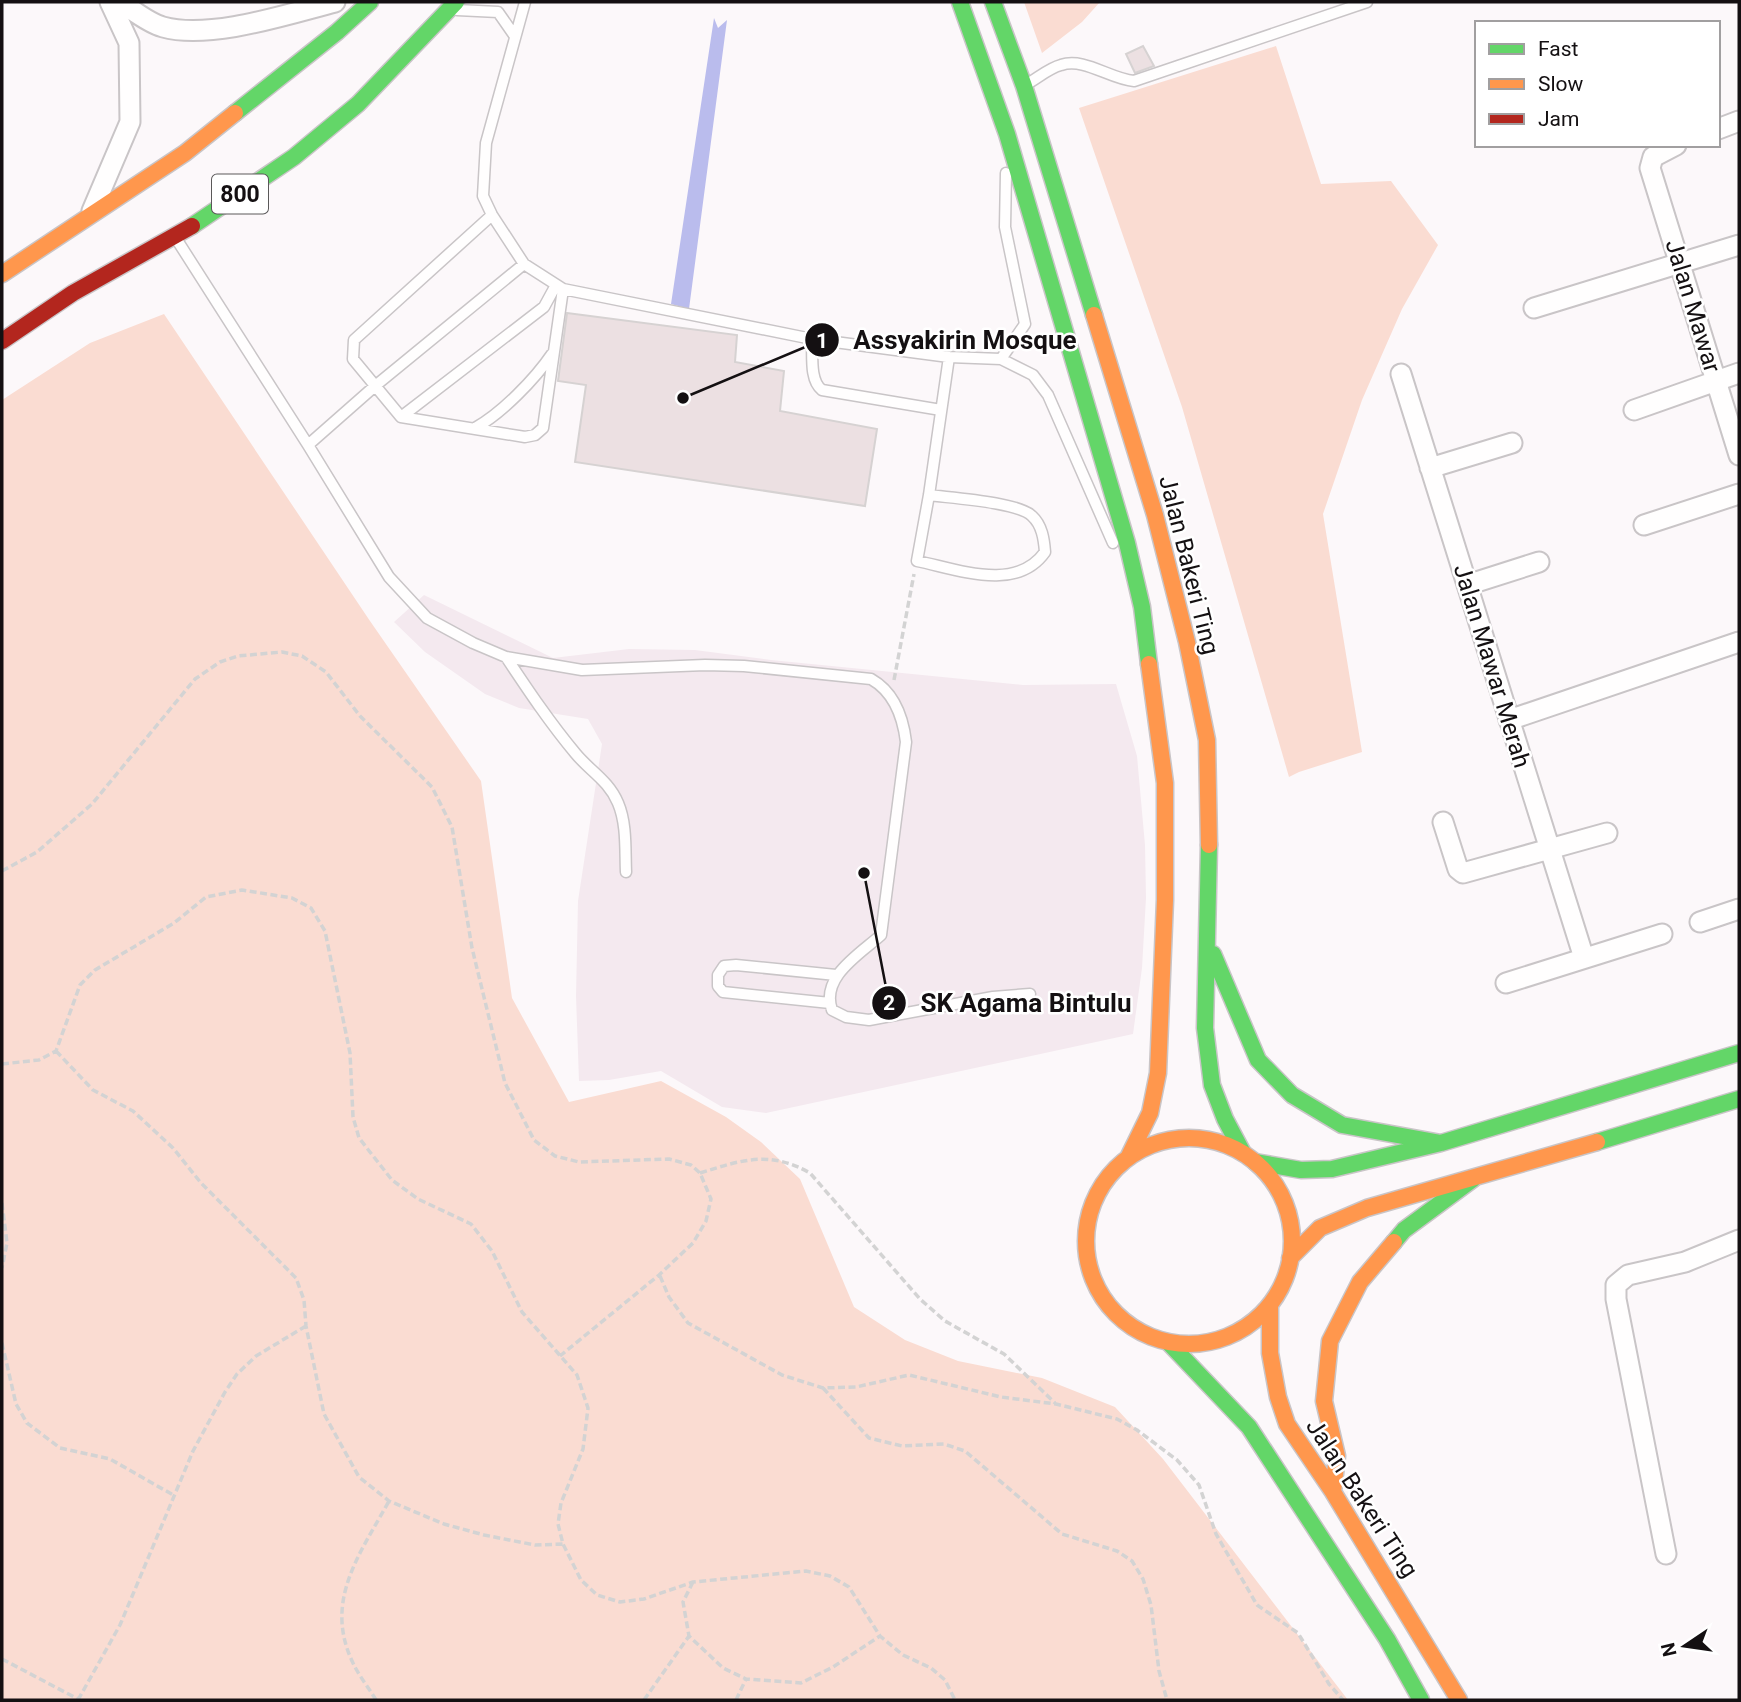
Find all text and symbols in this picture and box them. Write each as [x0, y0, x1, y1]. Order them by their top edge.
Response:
legend [1475, 21, 1720, 147]
text: Fast [1538, 37, 1579, 61]
text: Slow [1538, 72, 1584, 96]
text: Jam [1538, 107, 1579, 131]
road number: 800 [212, 174, 268, 214]
street label: Jalan Mawar [1659, 236, 1727, 376]
callout: Assyakirin Mosque [804, 317, 1091, 364]
text: Assyakirin Mosque [853, 325, 1077, 355]
text: 1 [816, 329, 828, 353]
street label: Jalan Bakeri Ting [1153, 473, 1225, 657]
street label: Jalan Mawar Merah [1448, 561, 1536, 771]
callout: SK Agama Bintulu [872, 979, 1146, 1026]
text: SK Agama Bintulu [921, 988, 1131, 1018]
text: 2 [883, 991, 895, 1015]
street label: Jalan Bakeri Ting [1300, 1413, 1424, 1583]
north arrow [1650, 1611, 1720, 1681]
text: N [1656, 1641, 1682, 1659]

